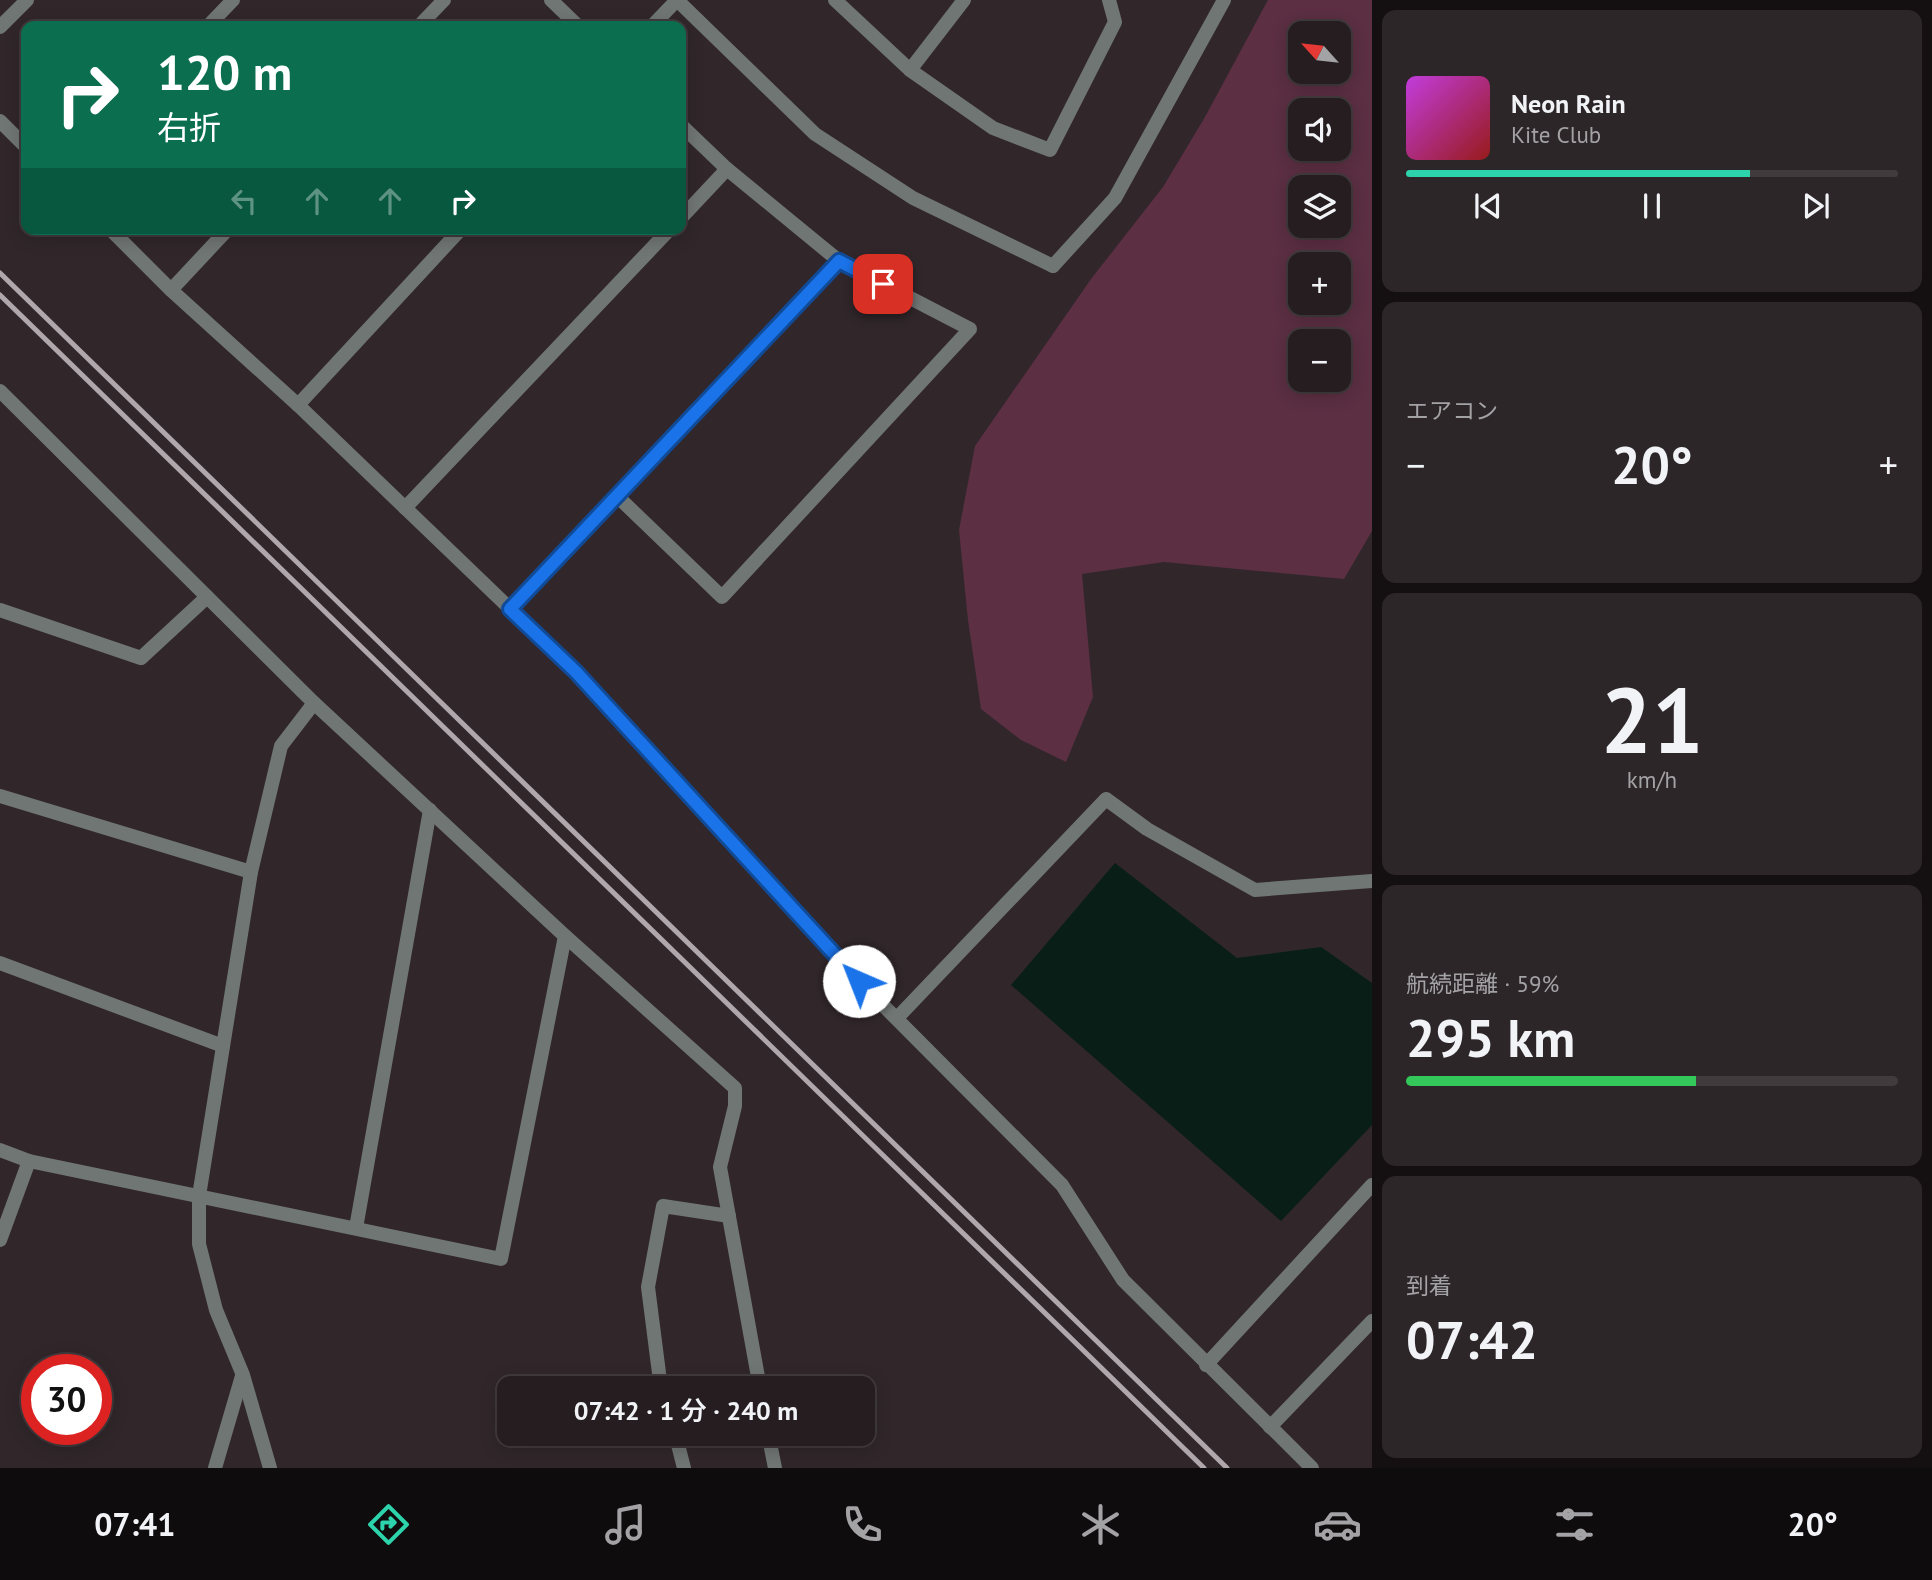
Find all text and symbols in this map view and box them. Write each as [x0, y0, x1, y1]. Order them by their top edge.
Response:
north arrow [1288, 21, 1351, 84]
map controls [1288, 21, 1351, 392]
text: 120 m [157, 40, 292, 104]
icon: right [42, 49, 133, 140]
text: Neon Rain [1511, 87, 1626, 120]
button: sound [1288, 98, 1351, 161]
text: 右折 [157, 106, 221, 148]
text: Kite Club [1511, 120, 1601, 149]
button: layers [1288, 175, 1351, 238]
icon: left [225, 182, 263, 220]
icon: ahead [298, 182, 336, 220]
icon: ahead [371, 182, 409, 220]
icon: right [444, 182, 482, 220]
icon: previous [1469, 187, 1507, 225]
icon: pause [1633, 187, 1671, 225]
icon: next [1797, 187, 1835, 225]
button: + [1288, 252, 1351, 315]
pin [853, 254, 913, 314]
icon: arrive [864, 265, 902, 303]
button: − [1288, 329, 1351, 392]
text: エアコン [1406, 396, 1498, 425]
text: 20° [1611, 431, 1693, 498]
text: − [1406, 440, 1425, 489]
text: + [1879, 440, 1898, 489]
text: 21 [1600, 660, 1704, 778]
text: km/h [1627, 765, 1677, 794]
position arrow [822, 944, 896, 1018]
text: 航続距離 · 59% [1406, 969, 1559, 998]
text: 295 km [1406, 1004, 1575, 1071]
text: 到着 [1406, 1271, 1452, 1300]
text: 07:42 [1406, 1306, 1538, 1373]
speed limit sign: 30 [21, 1354, 112, 1445]
text: 07:42 · 1 分 · 240 m [574, 1394, 798, 1427]
icon: directions [364, 1500, 413, 1549]
icon: music [601, 1500, 650, 1549]
icon: phone [838, 1500, 887, 1549]
icon: climate [1076, 1500, 1125, 1549]
icon: car [1313, 1500, 1362, 1549]
icon: filters [1550, 1500, 1599, 1549]
text: 07:41 [94, 1503, 175, 1545]
text: 20° [1788, 1503, 1838, 1545]

